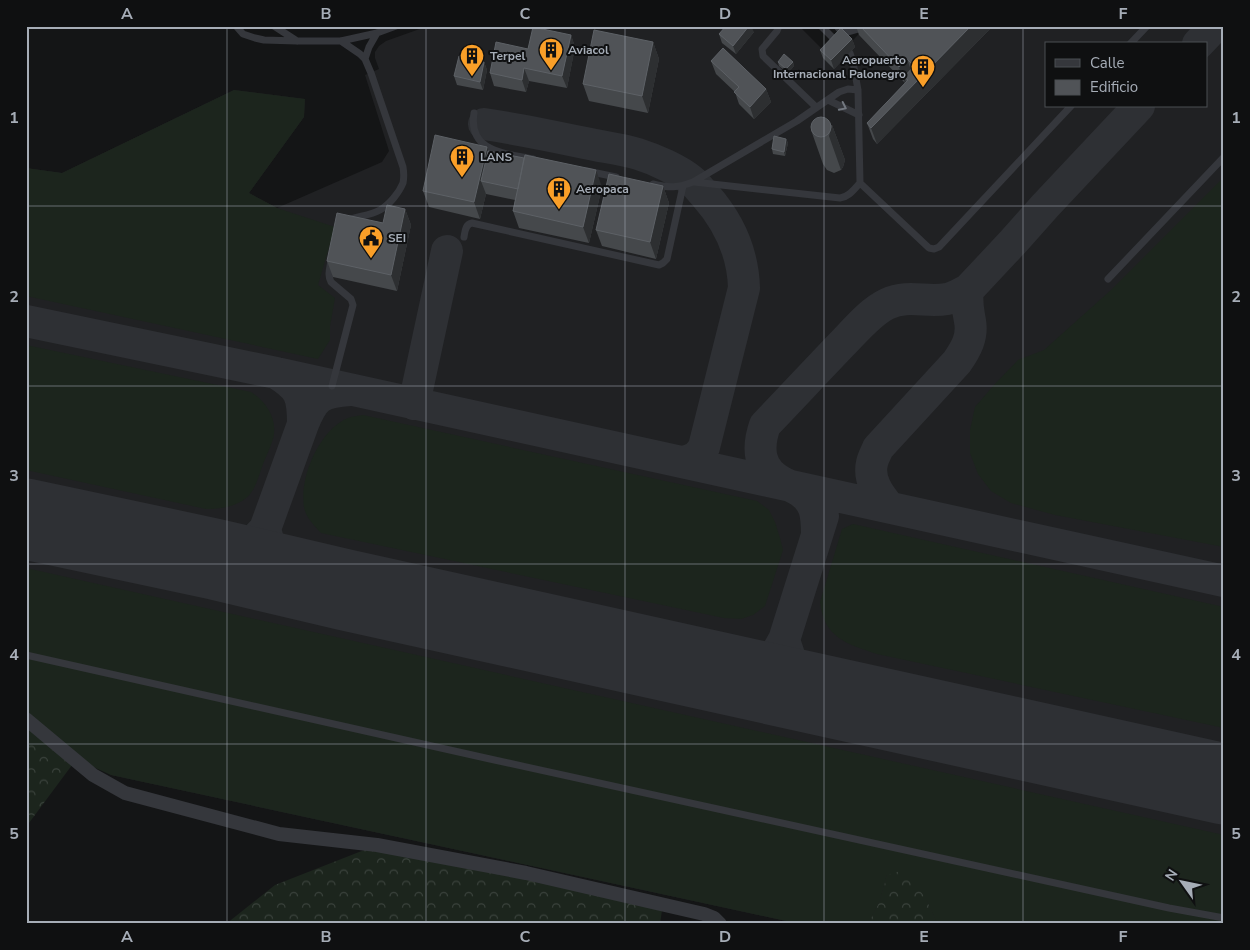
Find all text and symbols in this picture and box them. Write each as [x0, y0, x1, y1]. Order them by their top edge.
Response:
text: A [121, 3, 133, 25]
text: B [320, 3, 332, 25]
text: C [520, 3, 531, 25]
text: D [719, 3, 731, 25]
text: E [919, 3, 929, 25]
text: F [1119, 3, 1128, 25]
building icon: Aviacol [538, 37, 564, 71]
place label: Aviacol [568, 42, 609, 58]
legend [1045, 42, 1208, 108]
building icon: Terpel [459, 43, 485, 77]
place label: Terpel [490, 48, 525, 64]
place label: Aeropuerto Internacional Palonegro [773, 52, 906, 82]
text: Calle [1090, 53, 1125, 73]
building icon: Aeropuerto Internacional Palonegro [910, 54, 936, 88]
text: Edificio [1090, 77, 1138, 97]
one-way arrow [838, 101, 847, 111]
text: 1 [9, 107, 19, 129]
text: 1 [1231, 107, 1241, 129]
building icon: LANS [449, 144, 475, 178]
place label: LANS [480, 149, 512, 165]
building icon: Aeropaca [546, 176, 572, 210]
place label: Aeropaca [576, 181, 629, 197]
public building icon: SEI [358, 225, 384, 259]
place label: SEI [388, 230, 406, 246]
text: 2 [9, 286, 19, 308]
text: 2 [1231, 286, 1241, 308]
text: 3 [9, 465, 19, 487]
text: 3 [1231, 465, 1241, 487]
text: 4 [9, 644, 19, 666]
text: 4 [1231, 644, 1241, 666]
text: 5 [9, 823, 19, 845]
text: 5 [1231, 823, 1241, 845]
north arrow [1158, 858, 1208, 908]
text: N [1161, 866, 1182, 885]
text: A [121, 926, 133, 948]
text: B [320, 926, 332, 948]
text: C [520, 926, 531, 948]
text: D [719, 926, 731, 948]
text: E [919, 926, 929, 948]
text: F [1119, 926, 1128, 948]

